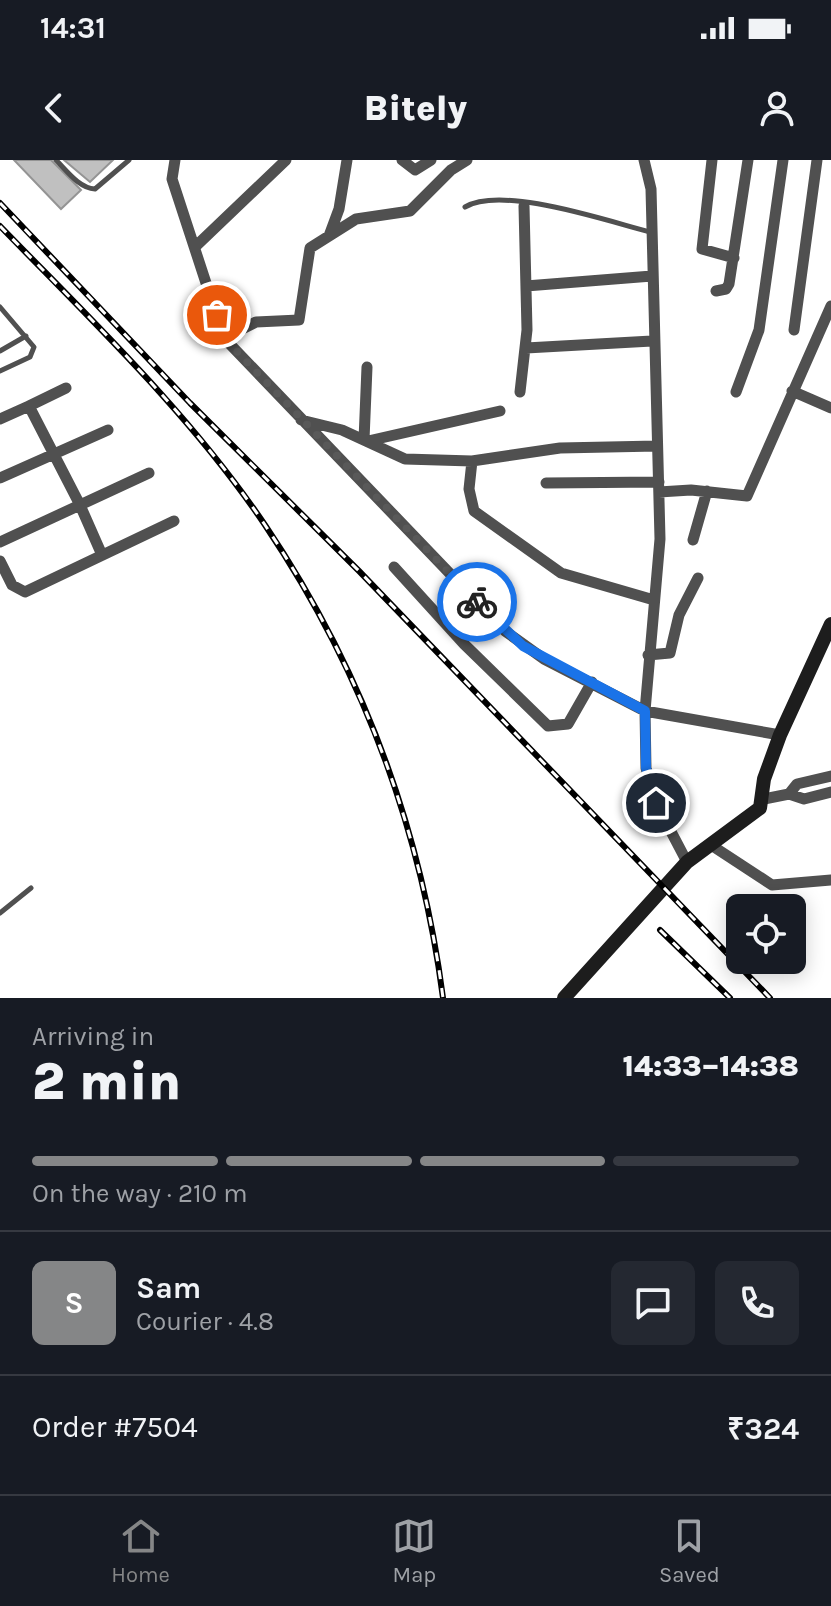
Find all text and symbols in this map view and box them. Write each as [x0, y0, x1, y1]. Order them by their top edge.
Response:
text: 14:31 [40, 10, 106, 46]
icon: back [32, 86, 76, 130]
icon: person [755, 86, 799, 130]
text: Bitely [364, 87, 467, 129]
pin [183, 281, 251, 349]
icon: bag [195, 293, 239, 337]
courier [437, 562, 517, 642]
icon: bike [455, 580, 499, 624]
pin [622, 769, 690, 837]
icon: home [634, 781, 678, 825]
map controls [726, 894, 806, 974]
button: locate [726, 894, 806, 974]
text: Arriving in [32, 1021, 154, 1052]
text: 14:33–14:38 [623, 1048, 799, 1084]
text: 2 min [32, 1051, 181, 1112]
text: On the way · 210 m [32, 1178, 247, 1209]
button: chat [611, 1261, 695, 1345]
button: phone [715, 1261, 799, 1345]
text: Sam [136, 1270, 201, 1306]
text: S [64, 1285, 84, 1321]
text: Courier · 4.8 [136, 1306, 274, 1337]
text: Order #7504 [32, 1409, 198, 1445]
text: ₹324 [727, 1411, 799, 1447]
tab: Home [111, 1514, 170, 1588]
tab: Map [392, 1514, 436, 1588]
tab: Saved [659, 1514, 720, 1588]

